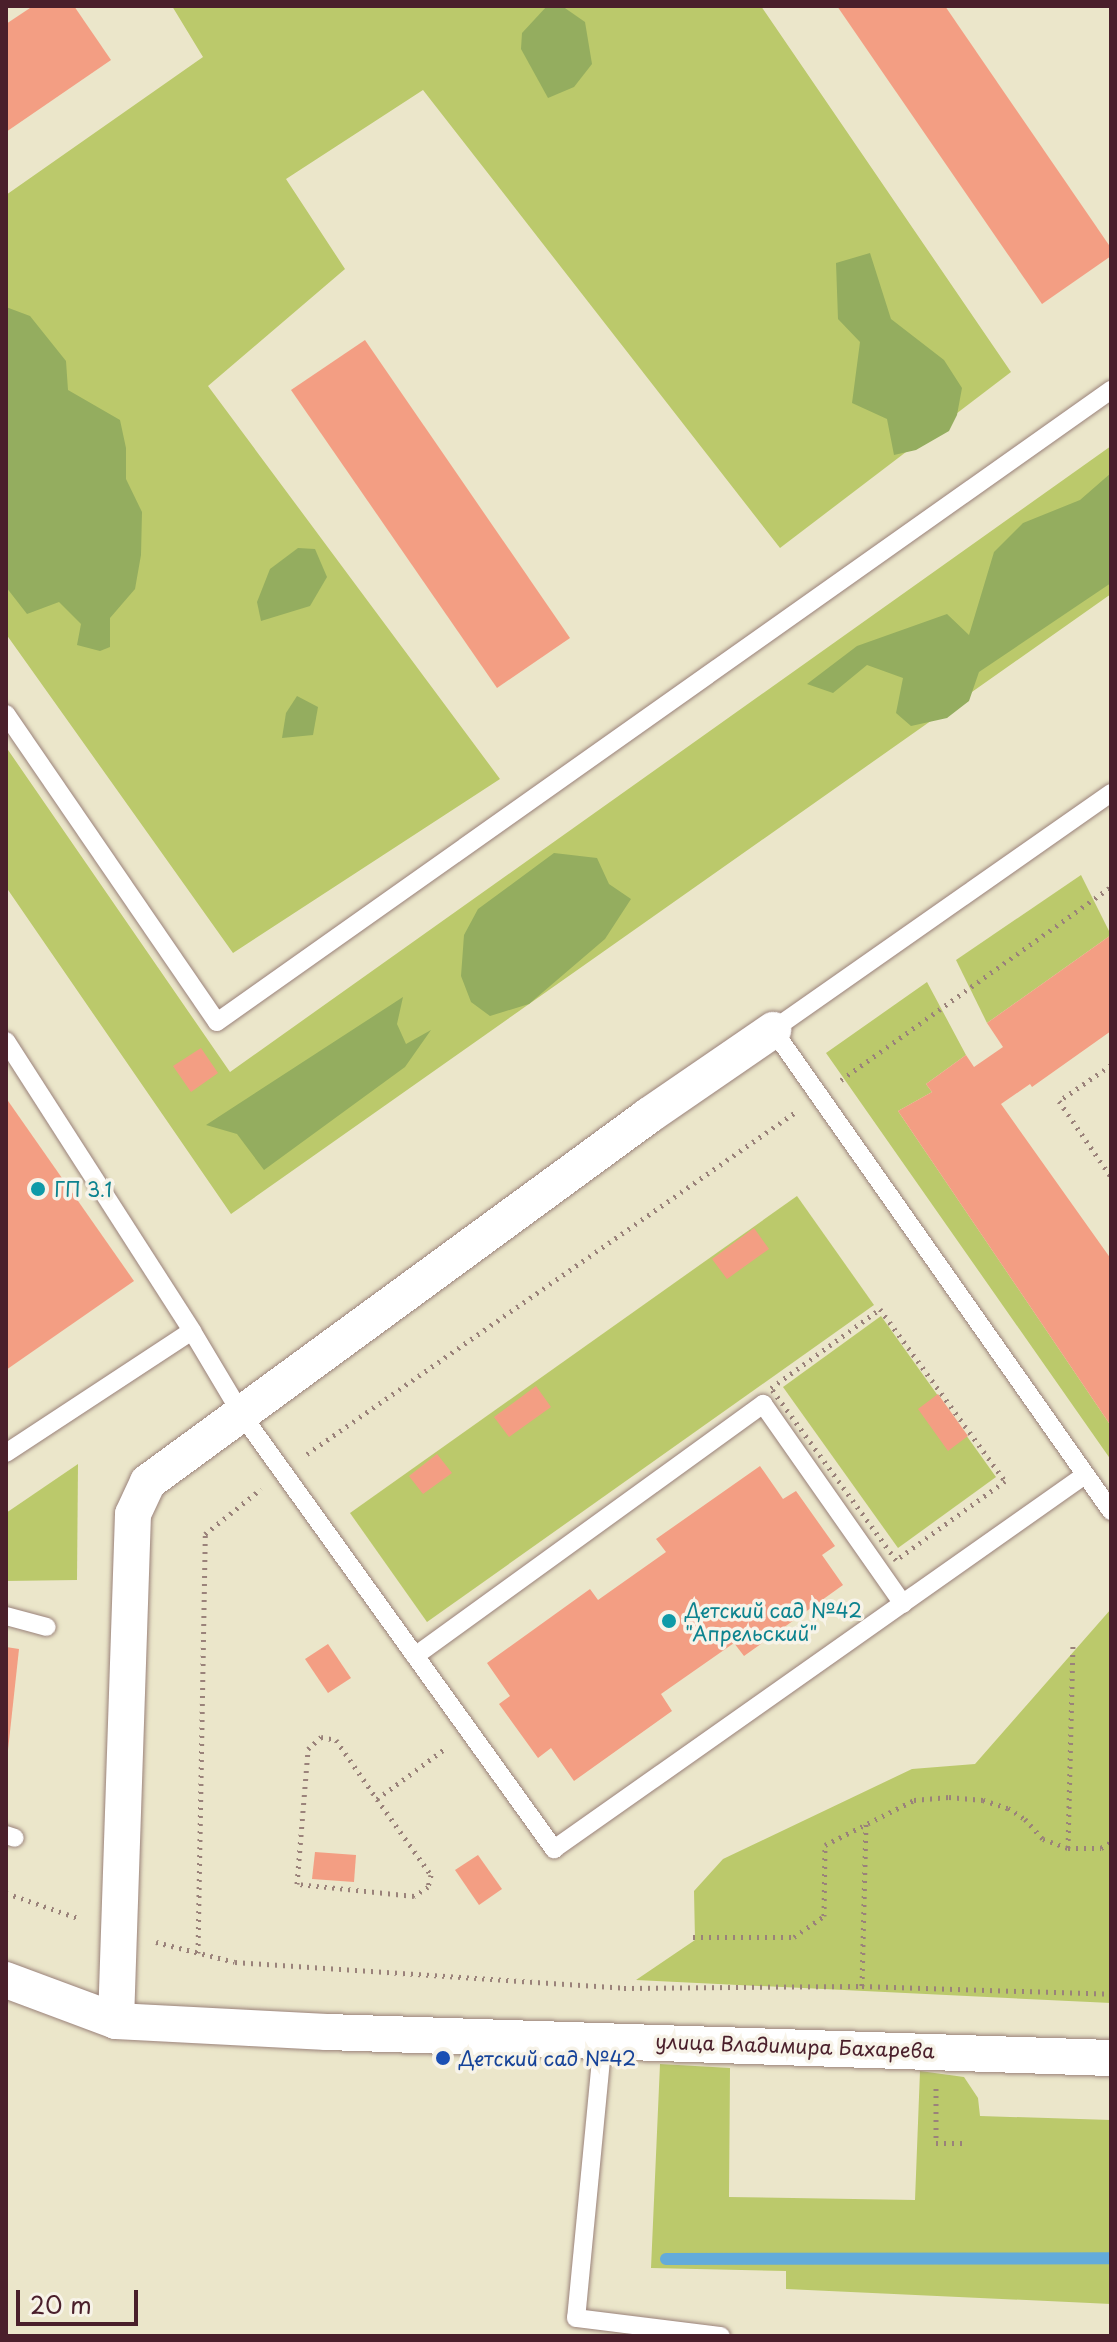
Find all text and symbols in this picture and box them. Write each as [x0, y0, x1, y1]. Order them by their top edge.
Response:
place label: ГП 3.1 [54, 1177, 112, 1201]
marker: ГП 3.1 [29, 1180, 47, 1198]
place label: Детский сад №42 "Апрельский" [685, 1598, 864, 1645]
marker: Детский сад №42 "Апрельский" [660, 1612, 678, 1630]
street label: улица Владимира Бахарева [655, 2029, 935, 2063]
place label: Детский сад №42 [459, 2046, 638, 2070]
marker: Детский сад №42 [434, 2049, 452, 2067]
scale bar [20, 2274, 142, 2324]
text: 20 m [30, 2286, 92, 2322]

